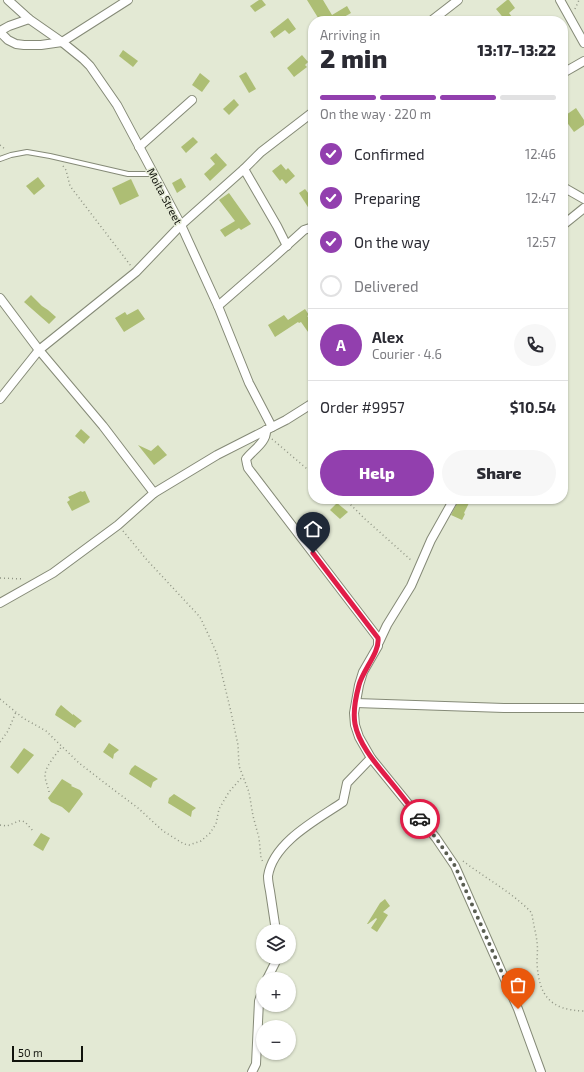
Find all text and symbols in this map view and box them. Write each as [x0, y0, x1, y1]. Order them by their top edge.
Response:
text: Arriving in [320, 27, 380, 43]
text: 13:17–13:22 [477, 41, 556, 59]
text: 2 min [320, 42, 387, 73]
text: On the way · 220 m [320, 106, 431, 122]
icon: check [320, 143, 342, 165]
text: Confirmed [354, 145, 425, 163]
text: 12:46 [525, 146, 556, 162]
street label: Moita Street [145, 166, 185, 226]
icon: check [320, 187, 342, 209]
text: Preparing [354, 189, 420, 207]
text: 12:47 [526, 190, 556, 206]
icon: check [320, 231, 342, 253]
text: On the way [354, 233, 430, 251]
text: 12:57 [527, 234, 556, 250]
text: Delivered [354, 277, 419, 295]
button: phone [514, 324, 556, 366]
text: Alex [372, 328, 404, 346]
text: A [336, 336, 346, 354]
text: Courier · 4.6 [372, 346, 442, 362]
text: Order #9957 [320, 398, 405, 416]
text: $10.54 [510, 398, 556, 416]
button: Help [320, 450, 434, 496]
button: Share [442, 450, 556, 496]
pin [296, 512, 330, 553]
icon: home [302, 518, 324, 540]
courier [400, 799, 440, 839]
icon: car [409, 808, 431, 830]
map controls [256, 924, 296, 1060]
button: layers [256, 924, 296, 964]
pin [501, 968, 535, 1009]
button: + [256, 972, 296, 1012]
icon: bag [507, 974, 529, 996]
button: − [256, 1020, 296, 1060]
scale bar [12, 1044, 83, 1063]
text: 50 m [18, 1046, 43, 1059]

